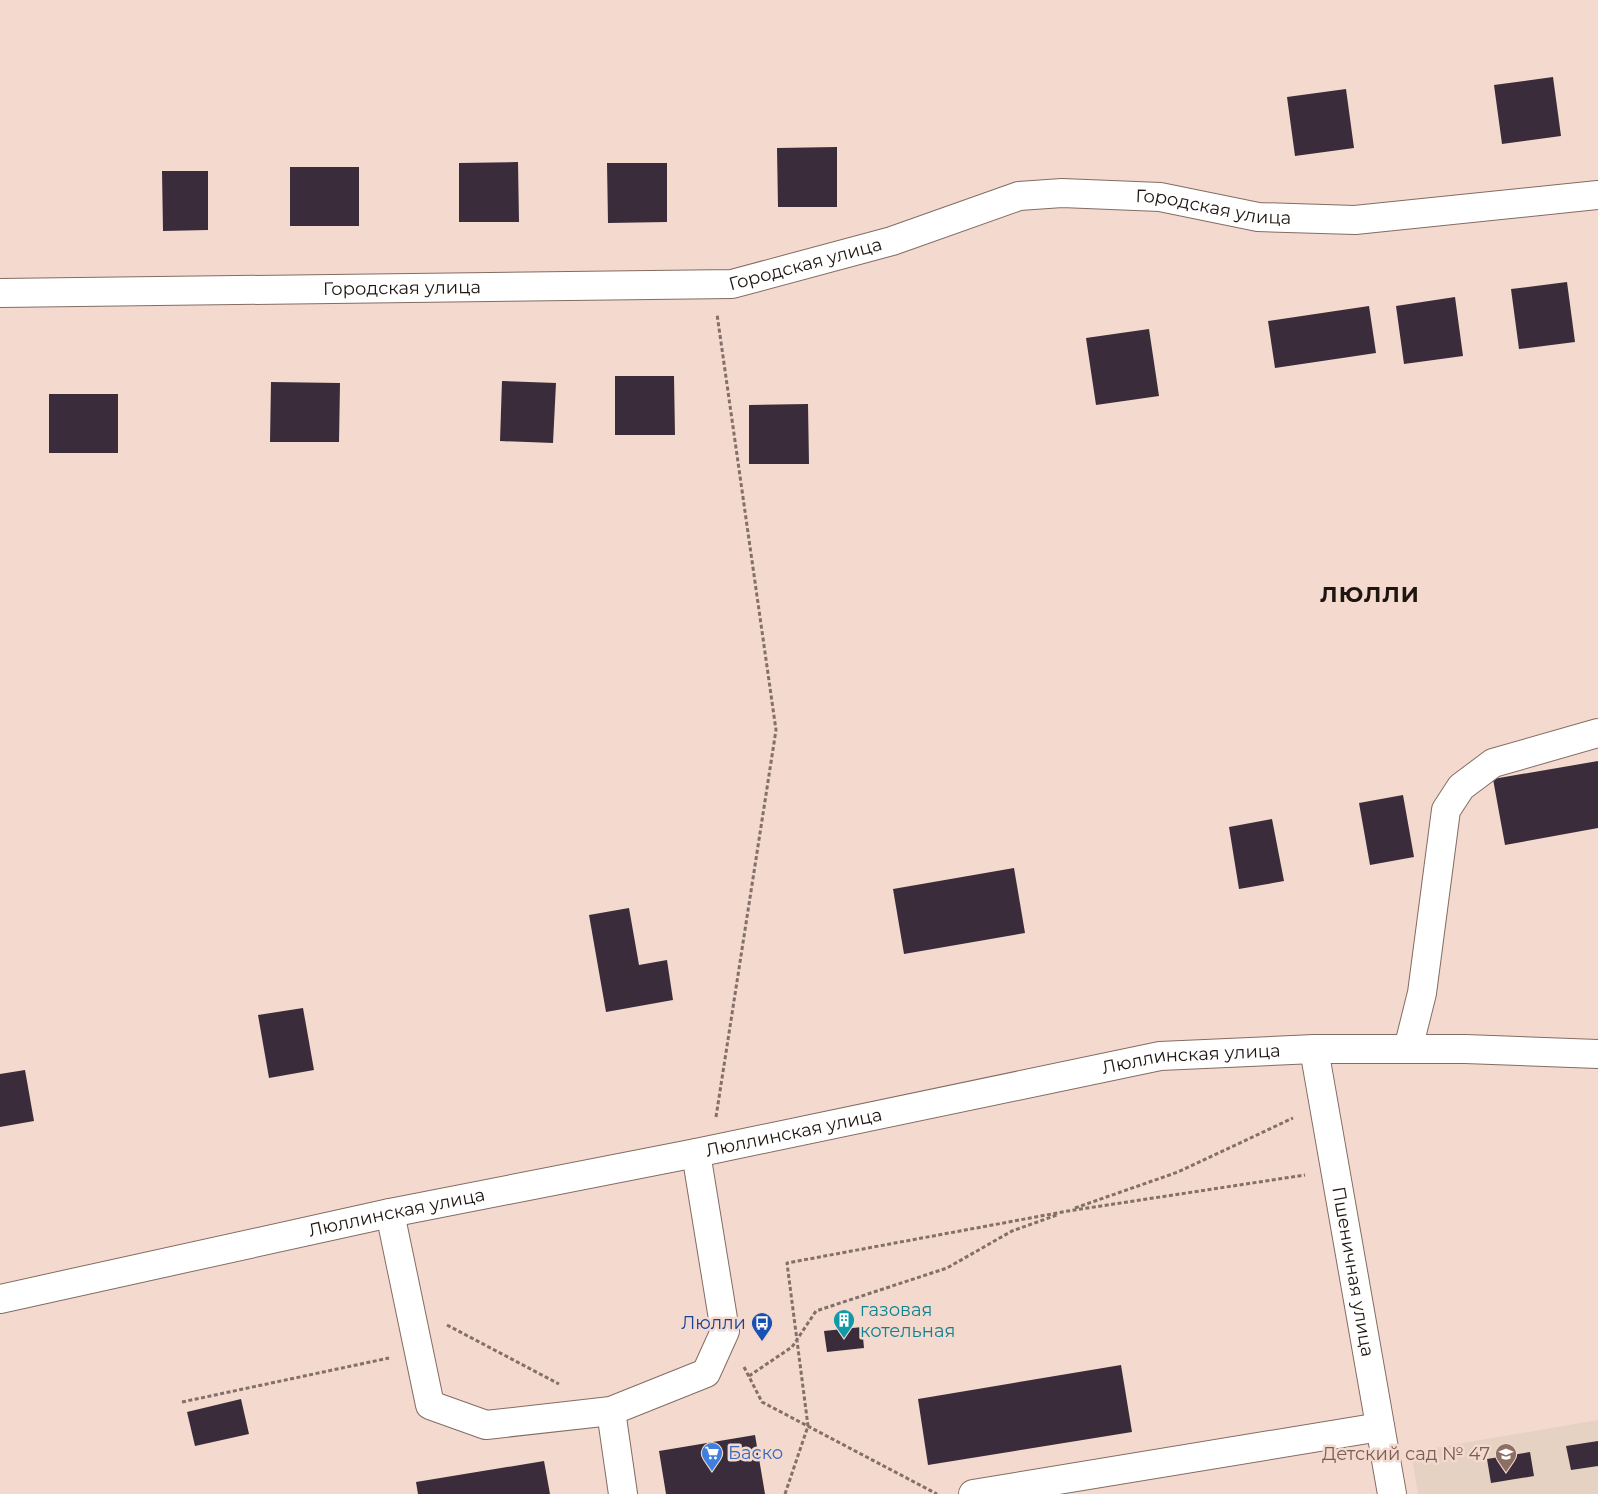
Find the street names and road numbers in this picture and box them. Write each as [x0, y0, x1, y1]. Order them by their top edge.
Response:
street label: Городская улица [1135, 185, 1292, 229]
street label: Городская улица [726, 233, 884, 295]
street label: Городская улица [323, 276, 481, 300]
street label: Люллинская улица [1100, 1040, 1281, 1079]
street label: Люллинская улица [703, 1103, 884, 1162]
street label: Люллинская улица [306, 1184, 487, 1242]
street label: Пшеничная улица [1327, 1185, 1379, 1358]

